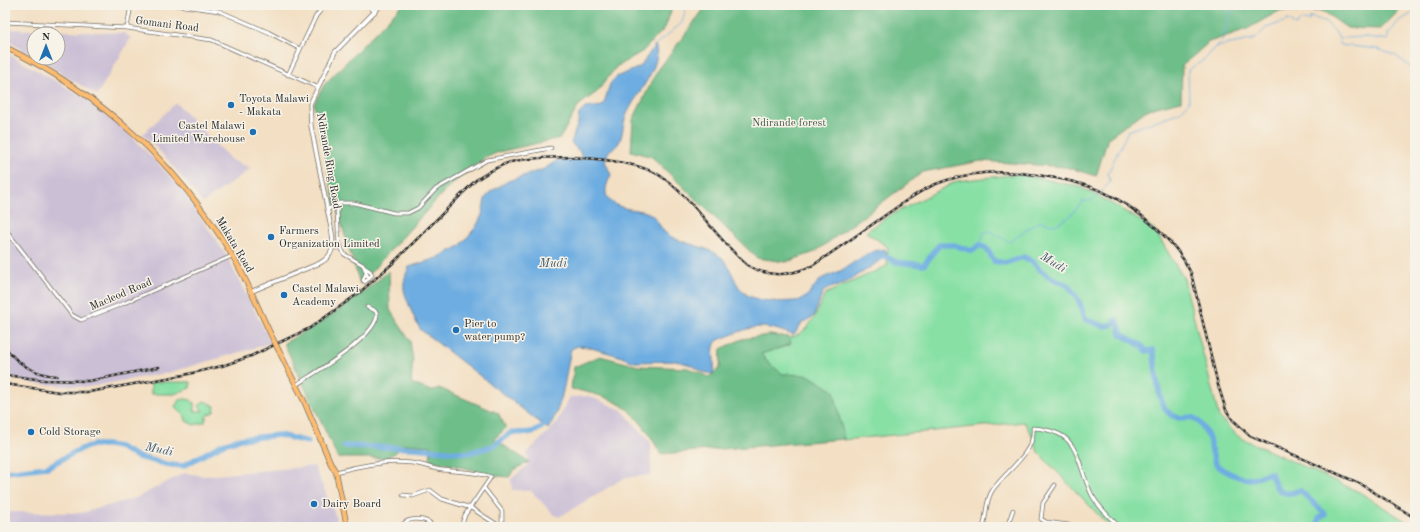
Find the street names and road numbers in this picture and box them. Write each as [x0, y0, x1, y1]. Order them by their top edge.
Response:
street label: Gomani Road [135, 16, 200, 34]
street label: Ndirande Ring Road [314, 112, 342, 210]
street label: Makata Road [213, 215, 255, 275]
street label: Macleod Road [88, 277, 154, 313]

